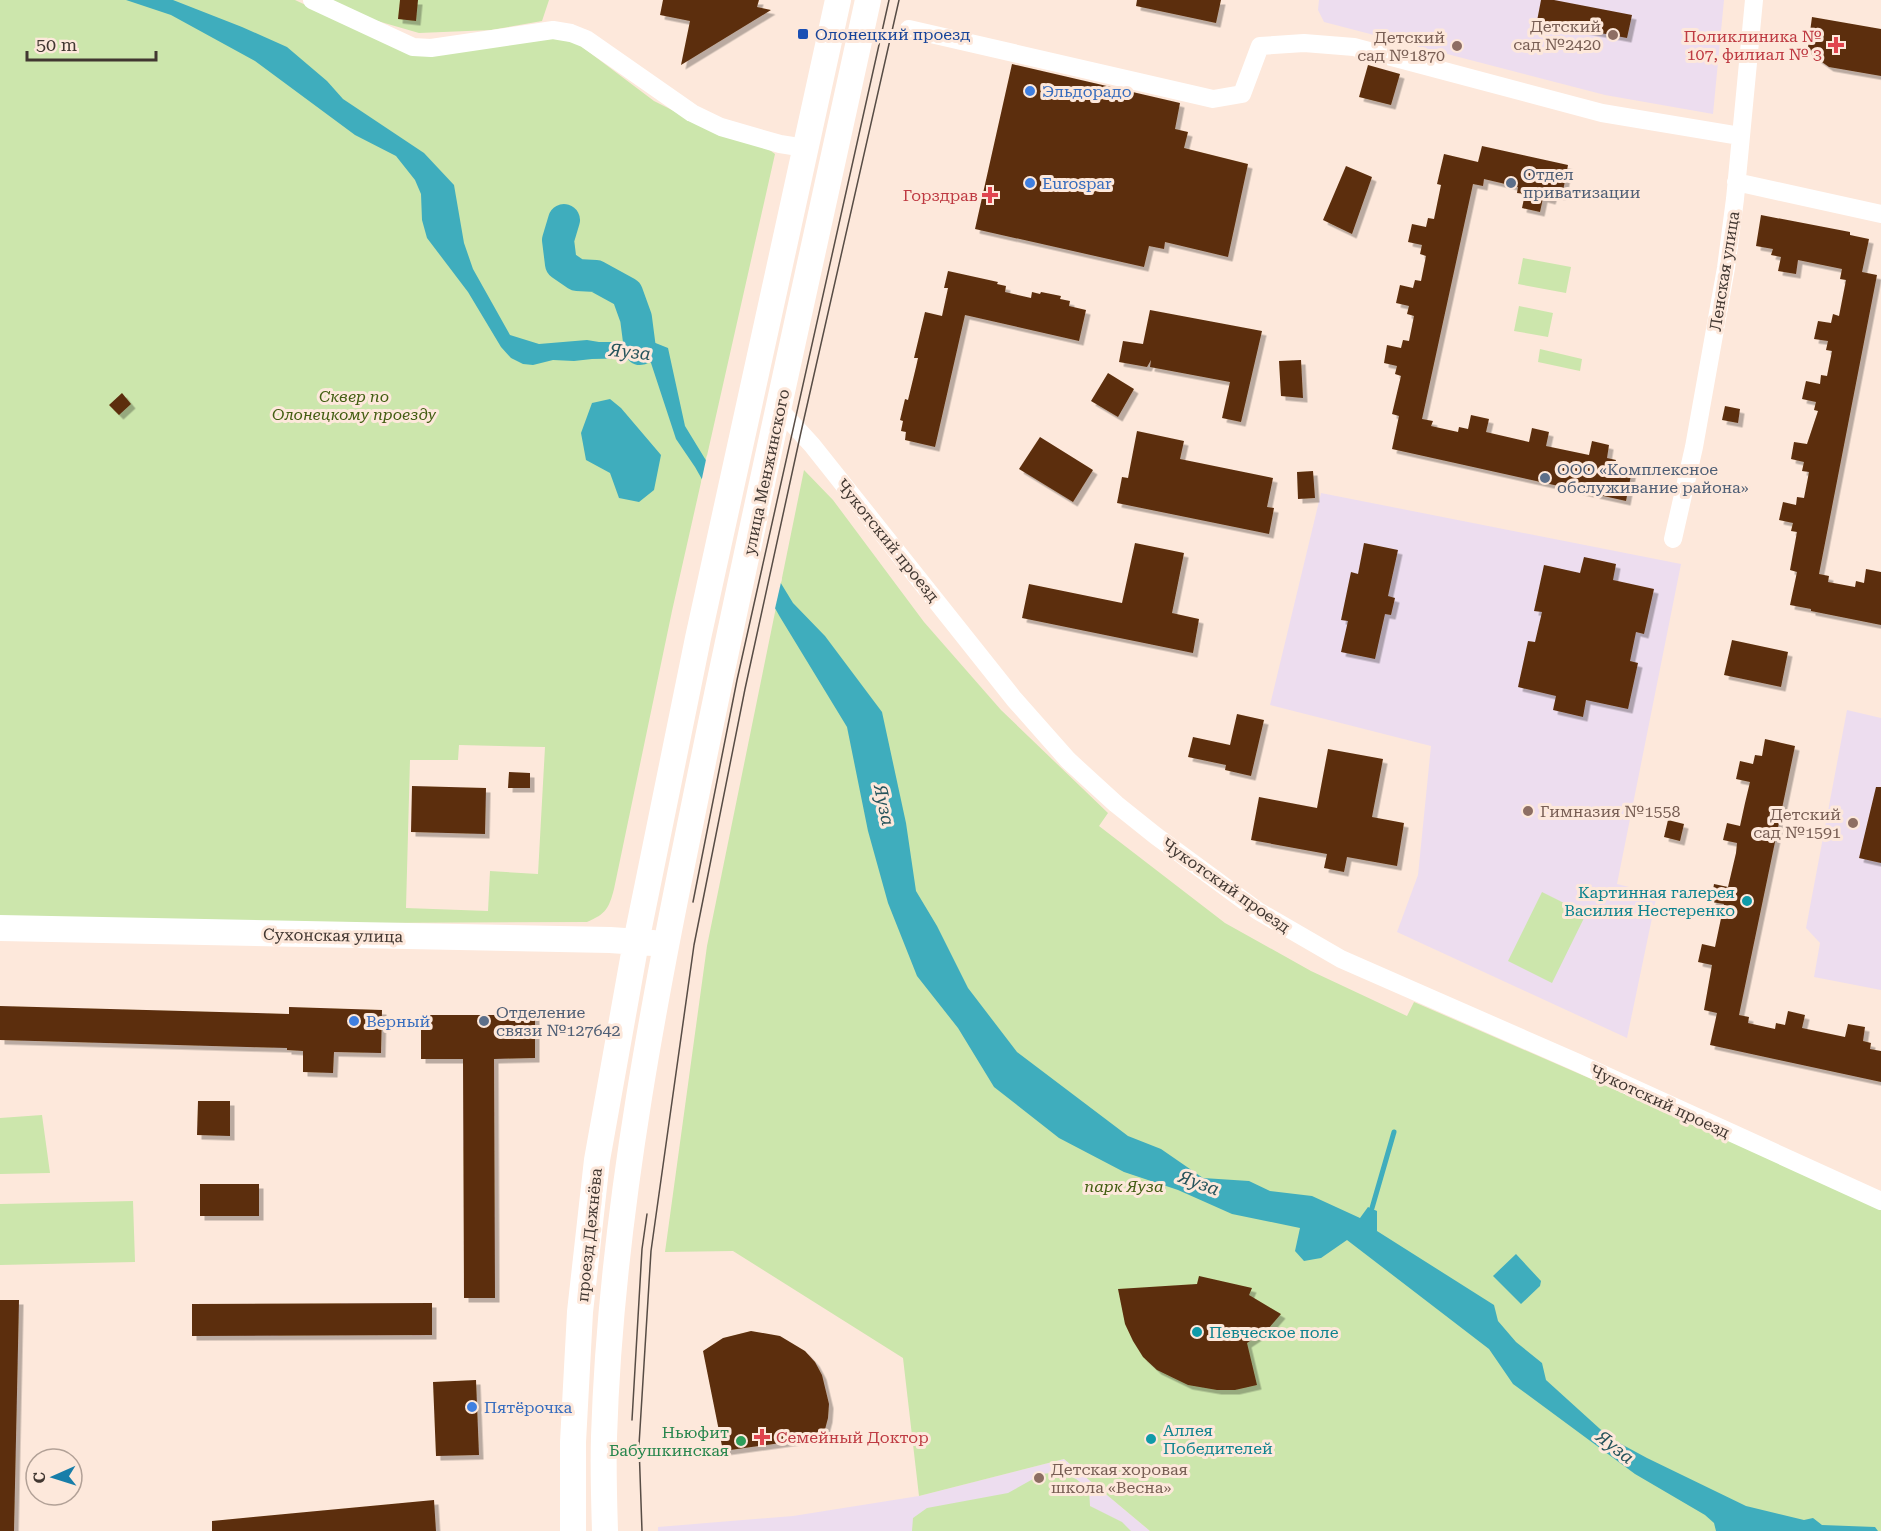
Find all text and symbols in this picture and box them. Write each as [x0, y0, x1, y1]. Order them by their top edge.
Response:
place label: Детский сад №2420 [1513, 17, 1601, 54]
scale bar [27, 24, 156, 62]
place label: Олонецкий проезд [815, 25, 970, 44]
marker: Олонецкий проезд [796, 27, 810, 41]
place label: Поликлиника № 107, филиал № 3 [1684, 27, 1822, 64]
place label: Детский сад №1870 [1357, 28, 1445, 65]
marker: Детский сад №2420 [1606, 28, 1620, 42]
text: 50 m [36, 34, 77, 55]
marker: Поликлиника № 107, филиал № 3 [1827, 36, 1845, 54]
marker: Детский сад №1870 [1450, 39, 1464, 53]
place label: Эльдорадо [1042, 82, 1132, 101]
marker: Эльдорадо [1023, 84, 1037, 98]
place label: Отдел приватизации [1523, 165, 1641, 202]
place label: Eurospar [1042, 174, 1112, 193]
marker: Eurospar [1023, 176, 1037, 190]
marker: Отдел приватизации [1504, 176, 1518, 190]
place label: Горздрав [903, 186, 978, 205]
marker: Горздрав [983, 188, 997, 202]
street label: Ленская улица [1706, 210, 1743, 332]
water label: Яуза [607, 339, 652, 364]
park label: Сквер по Олонецкому проезду [272, 387, 437, 424]
street label: улица Менжинского [740, 387, 793, 557]
place label: ООО «Комплексное обслуживание района» [1557, 460, 1749, 497]
marker: ООО «Комплексное обслуживание района» [1538, 471, 1552, 485]
street label: Чукотский проезд [832, 475, 943, 606]
water label: Яуза [870, 781, 899, 828]
place label: Гимназия №1558 [1540, 802, 1680, 821]
marker: Гимназия №1558 [1521, 804, 1535, 818]
place label: Детский сад №1591 [1753, 805, 1841, 842]
marker: Детский сад №1591 [1846, 816, 1860, 830]
street label: Чукотский проезд [1158, 834, 1294, 937]
place label: Картинная галерея Василия Нестеренко [1564, 883, 1735, 920]
marker: Картинная галерея Василия Нестеренко [1740, 894, 1754, 908]
street label: Сухонская улица [263, 925, 403, 946]
place label: Отделение связи №127642 [496, 1003, 620, 1040]
place label: Верный [366, 1012, 431, 1031]
marker: Верный [347, 1014, 361, 1028]
marker: Отделение связи №127642 [477, 1014, 491, 1028]
street label: Чукотский проезд [1587, 1061, 1733, 1142]
water label: Яуза [1175, 1165, 1223, 1200]
street label: проезд Дежнёва [573, 1167, 606, 1303]
park label: парк Яуза [1084, 1177, 1164, 1196]
place label: Певческое поле [1209, 1323, 1339, 1342]
marker: Певческое поле [1190, 1325, 1204, 1339]
place label: Пятёрочка [484, 1398, 572, 1417]
marker: Пятёрочка [465, 1400, 479, 1414]
place label: Аллея Победителей [1163, 1421, 1273, 1458]
place label: Ньюфит Бабушкинская [609, 1423, 729, 1460]
water label: Яуза [1592, 1425, 1638, 1468]
marker: Семейный Доктор [753, 1428, 771, 1446]
place label: Семейный Доктор [776, 1428, 929, 1447]
marker: Аллея Победителей [1144, 1432, 1158, 1446]
marker: Ньюфит Бабушкинская [734, 1434, 748, 1448]
north arrow [24, 1447, 84, 1507]
place label: Детская хоровая школа «Весна» [1051, 1460, 1188, 1497]
marker: Детская хоровая школа «Весна» [1032, 1471, 1046, 1485]
text: С [30, 1472, 49, 1484]

